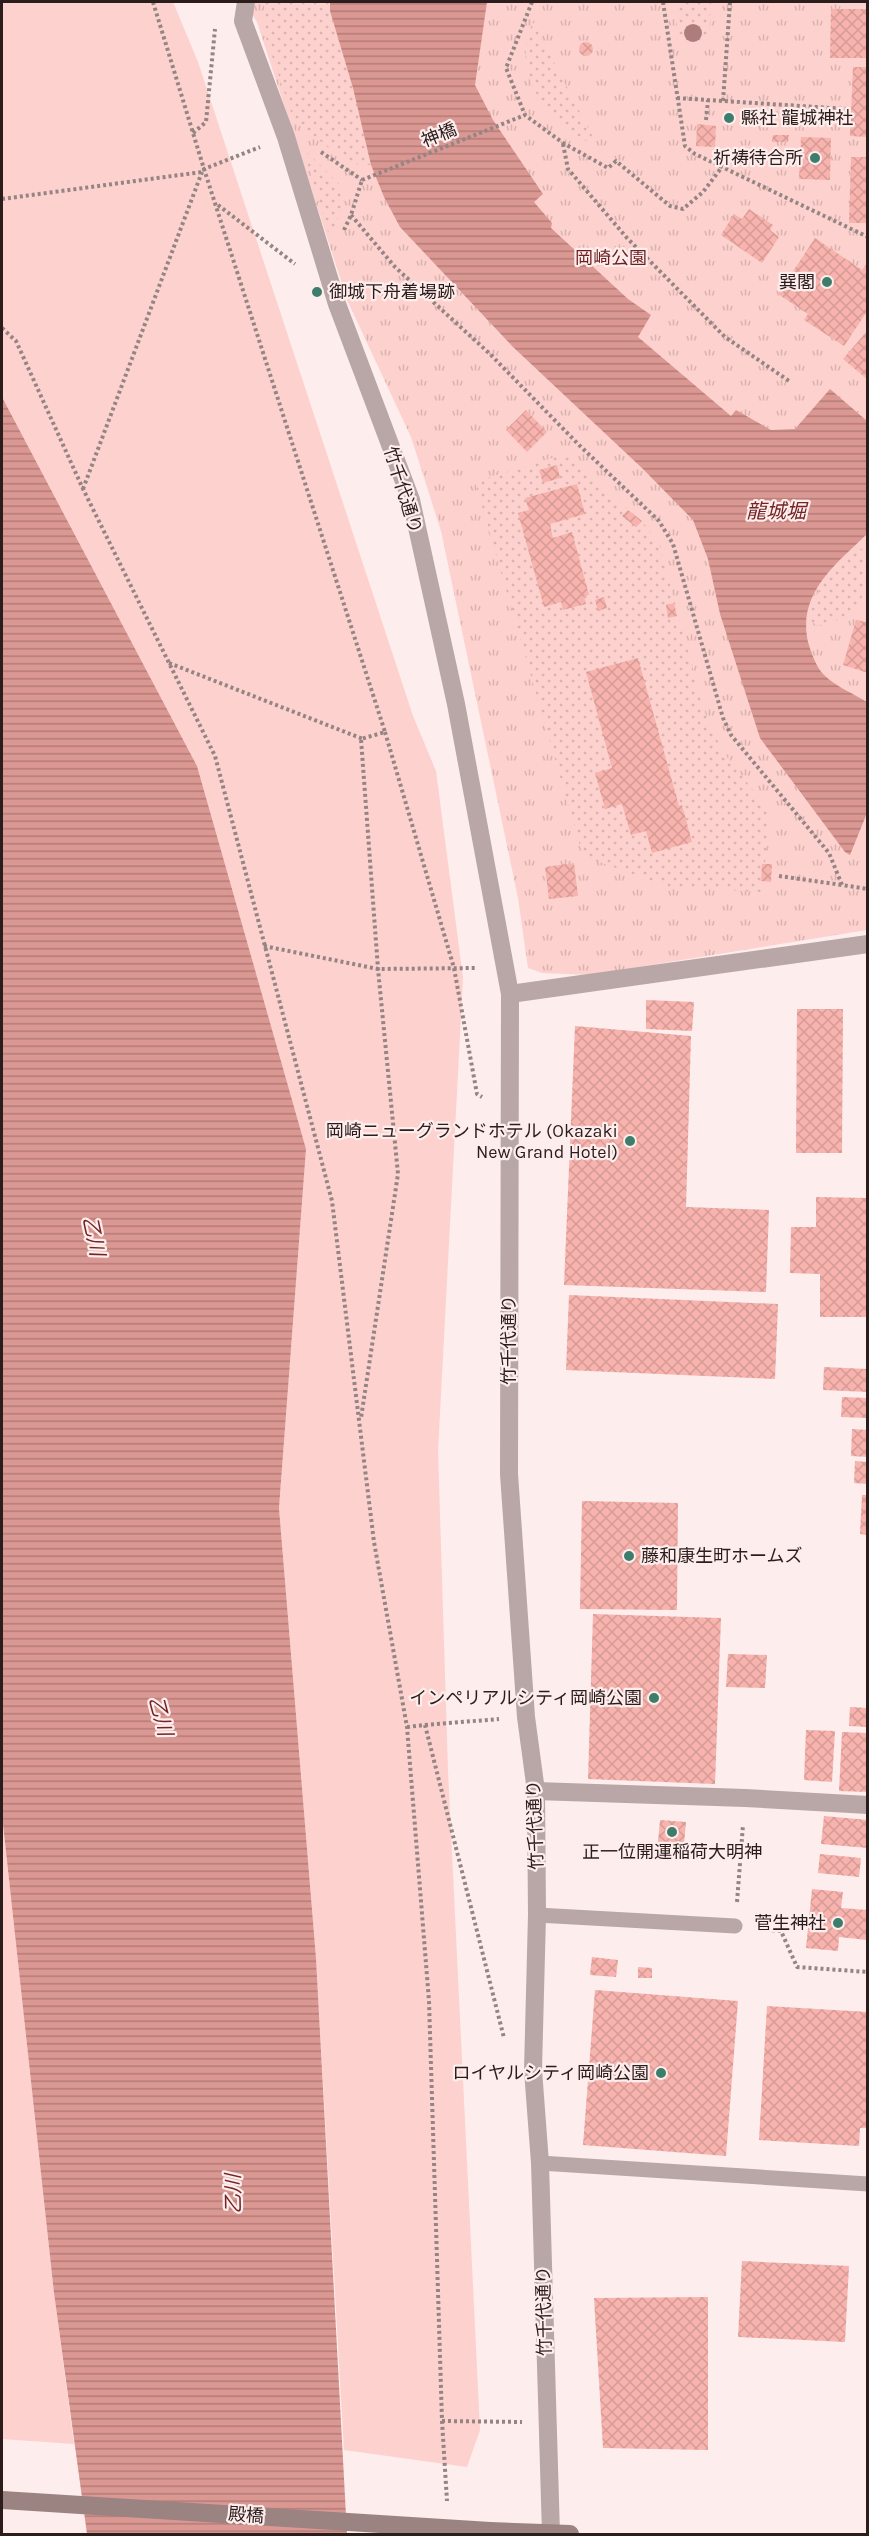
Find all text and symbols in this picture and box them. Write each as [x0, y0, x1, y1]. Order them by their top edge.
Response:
place label: 縣社 龍城神社 [741, 107, 853, 129]
marker: 縣社 龍城神社 [722, 111, 736, 125]
street label: 神橋 [418, 118, 460, 152]
place label: 祈祷待合所 [713, 147, 803, 169]
marker: 祈祷待合所 [808, 151, 822, 165]
park label: 岡崎公園 [575, 247, 647, 269]
place label: 巽閣 [779, 271, 815, 293]
marker: 巽閣 [820, 275, 834, 289]
place label: 御城下舟着場跡 [329, 281, 455, 303]
marker: 御城下舟着場跡 [310, 285, 324, 299]
street label: 竹千代通り [379, 444, 427, 536]
water label: 龍城堀 [746, 500, 809, 523]
place label: 岡崎ニューグランドホテル (Okazaki New Grand Hotel) [326, 1120, 618, 1163]
marker: 岡崎ニューグランドホテル (Okazaki New Grand Hotel) [623, 1134, 637, 1148]
water label: 乙川 [78, 1214, 109, 1260]
street label: 竹千代通り [498, 1295, 520, 1385]
place label: 藤和康生町ホームズ [641, 1545, 802, 1567]
marker: 藤和康生町ホームズ [622, 1549, 636, 1563]
place label: インペリアルシティ岡崎公園 [409, 1687, 642, 1709]
marker: インペリアルシティ岡崎公園 [647, 1691, 661, 1705]
water label: 乙川 [144, 1694, 177, 1740]
street label: 竹千代通り [522, 1780, 548, 1870]
marker: 正一位開運稲荷大明神 [665, 1825, 679, 1839]
place label: 正一位開運稲荷大明神 [582, 1841, 762, 1863]
place label: 菅生神社 [754, 1912, 826, 1934]
marker: 菅生神社 [831, 1916, 845, 1930]
place label: ロイヤルシティ岡崎公園 [453, 2062, 649, 2084]
marker: ロイヤルシティ岡崎公園 [654, 2066, 668, 2080]
water label: 乙川 [222, 2172, 245, 2214]
street label: 竹千代通り [532, 2266, 556, 2356]
street label: 殿橋 [227, 2503, 265, 2527]

